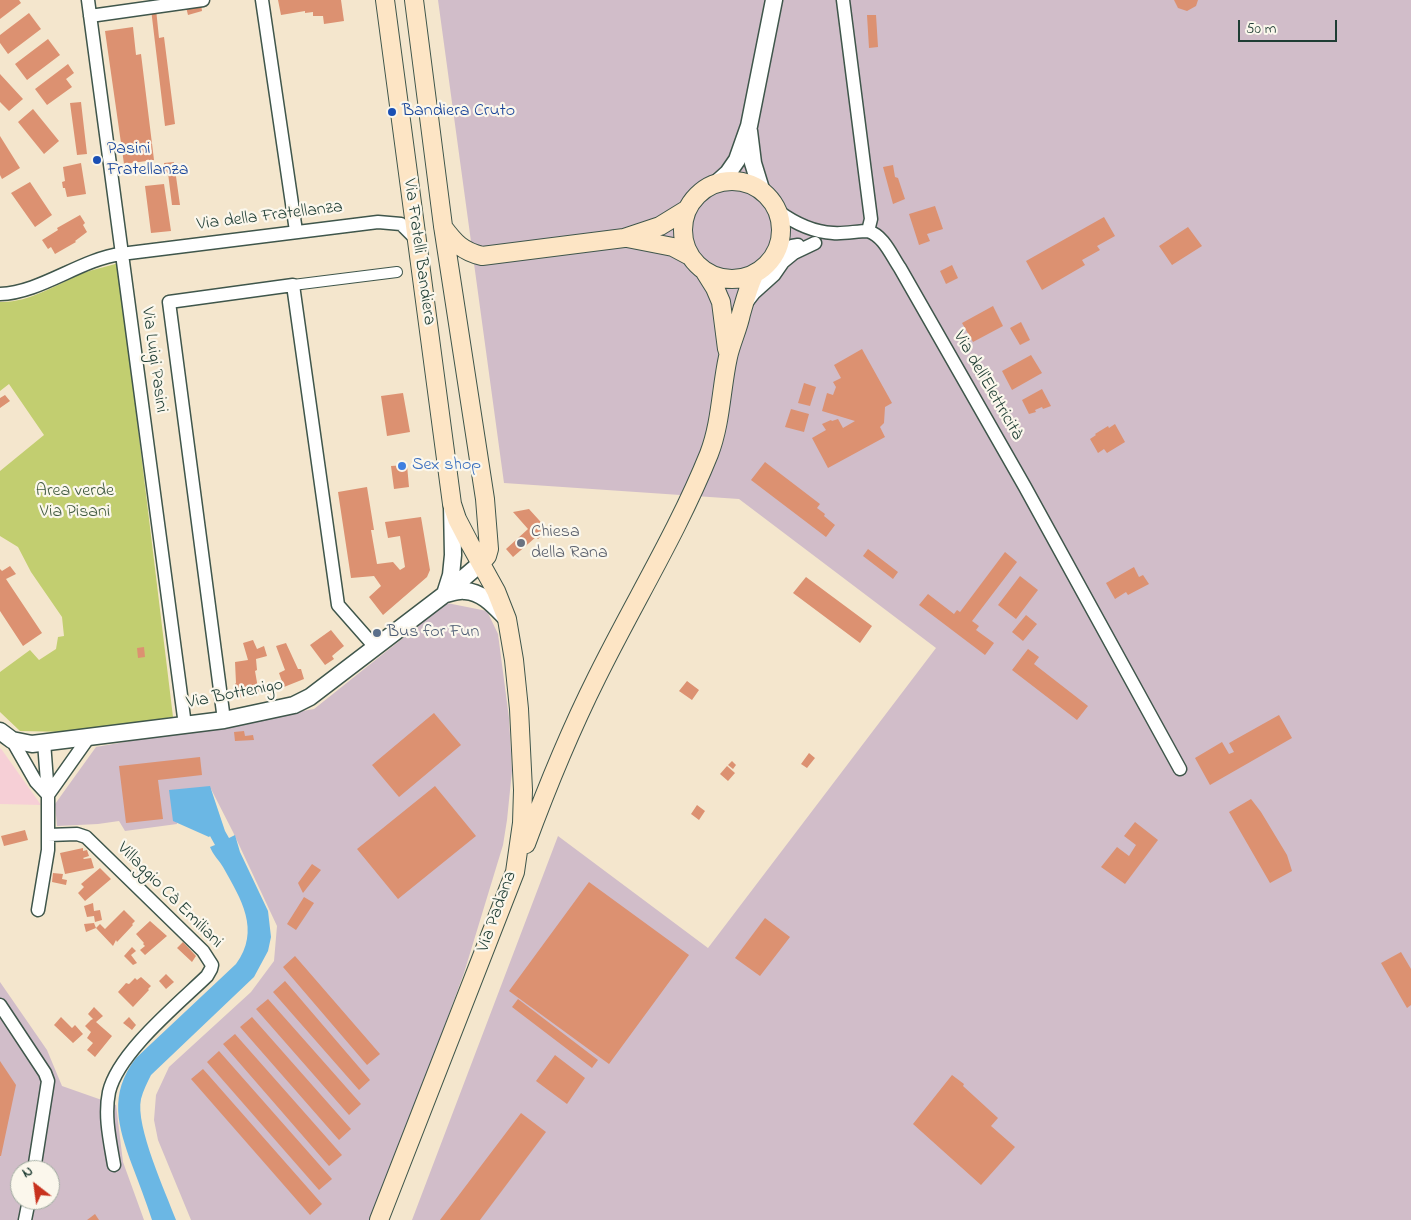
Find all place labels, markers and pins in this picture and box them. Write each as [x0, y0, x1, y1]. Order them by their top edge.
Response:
place label: Bandiera Cruto [402, 101, 515, 123]
marker: Bandiera Cruto [386, 106, 398, 118]
place label: Pasini Fratellanza [107, 139, 189, 182]
marker: Pasini Fratellanza [91, 154, 103, 166]
place label: Sex shop [412, 455, 481, 477]
marker: Sex shop [396, 460, 408, 472]
place label: Chiesa della Rana [531, 522, 608, 564]
marker: Chiesa della Rana [515, 537, 527, 549]
place label: Bus for Fun [387, 622, 479, 644]
marker: Bus for Fun [371, 627, 383, 639]

